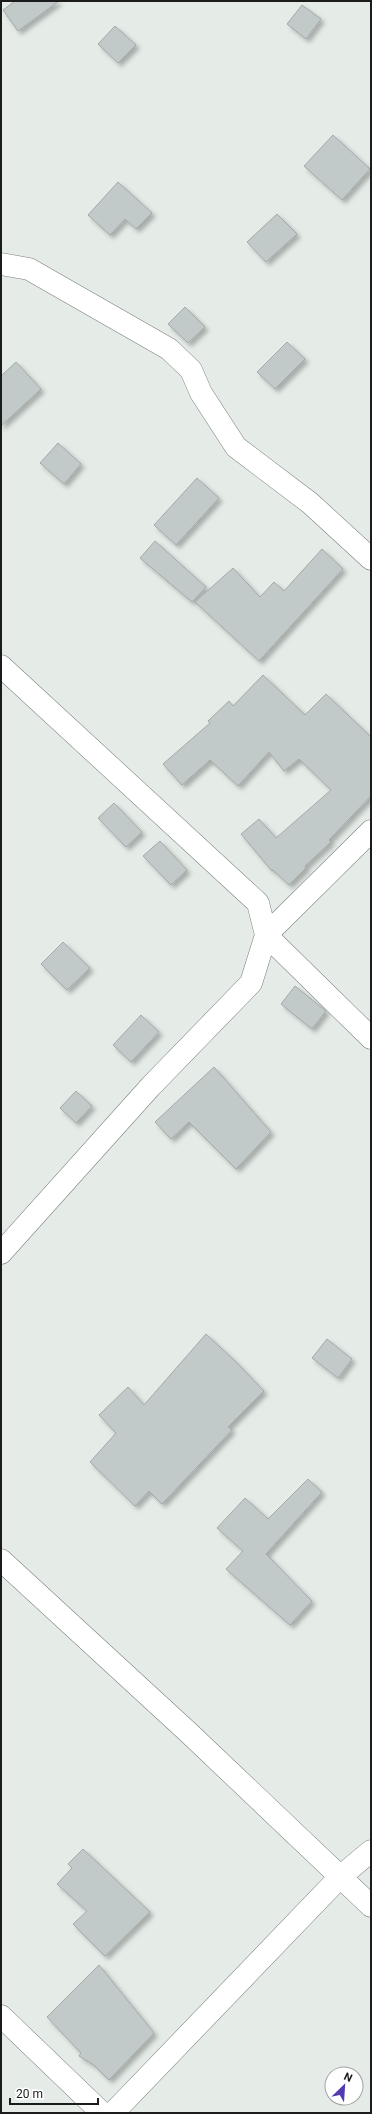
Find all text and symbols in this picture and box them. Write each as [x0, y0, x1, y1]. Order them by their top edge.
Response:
north arrow [324, 2066, 364, 2106]
text: N [342, 2070, 354, 2085]
scale bar [10, 2080, 98, 2106]
text: 20 m [16, 2087, 43, 2101]

